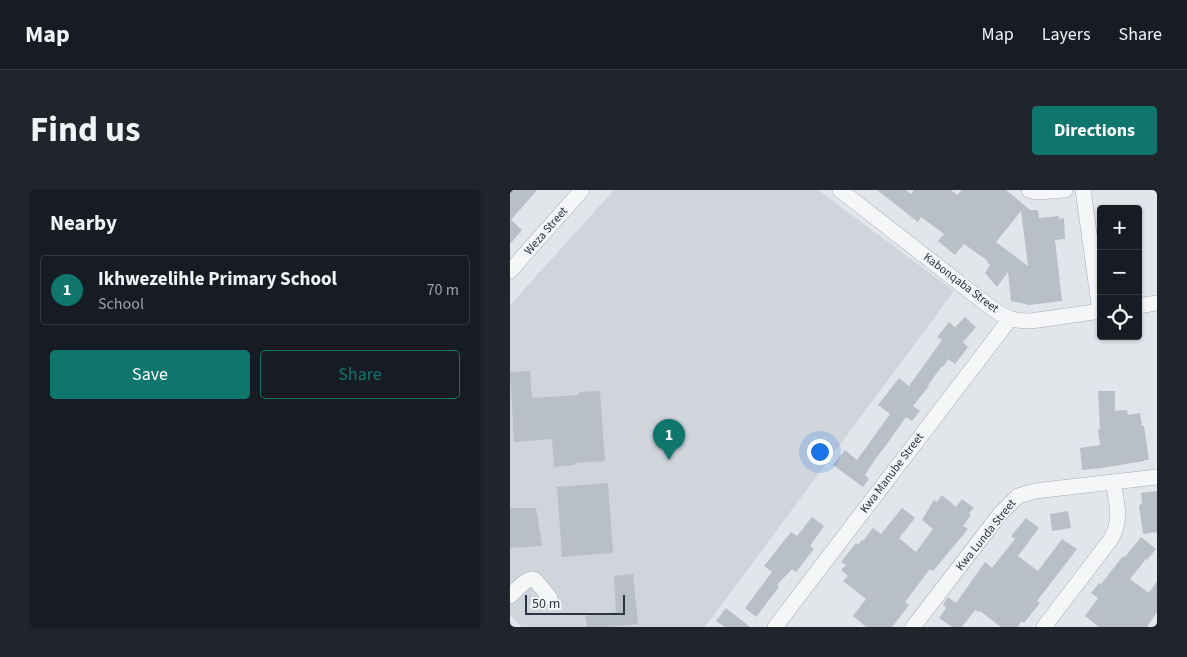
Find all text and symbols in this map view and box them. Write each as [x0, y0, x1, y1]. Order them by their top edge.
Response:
text: Map [25, 17, 70, 52]
text: Map [982, 22, 1014, 47]
text: Layers [1042, 22, 1091, 47]
text: Share [1119, 22, 1162, 47]
text: Find us [30, 105, 140, 155]
button: Directions [1032, 106, 1157, 155]
street label: Weza Street [520, 203, 572, 259]
map controls [1097, 205, 1142, 340]
button: + [1097, 205, 1142, 250]
text: Nearby [50, 208, 117, 238]
street label: Kabonqaba Street [920, 249, 1002, 317]
button: − [1097, 250, 1142, 295]
text: Ikhwezelihle Primary School [98, 266, 337, 293]
text: 1 [63, 279, 71, 301]
text: 70 m [427, 279, 459, 301]
text: School [98, 293, 144, 315]
button: locate [1097, 295, 1142, 340]
button: Save [50, 350, 250, 399]
button: Share [260, 350, 460, 399]
pin: 1 [653, 419, 685, 460]
street label: Kwa Manube Street [856, 429, 928, 517]
your location [807, 439, 833, 465]
street label: Kwa Lunda Street [952, 496, 1020, 574]
scale bar [525, 592, 625, 615]
text: 50 m [532, 594, 560, 614]

